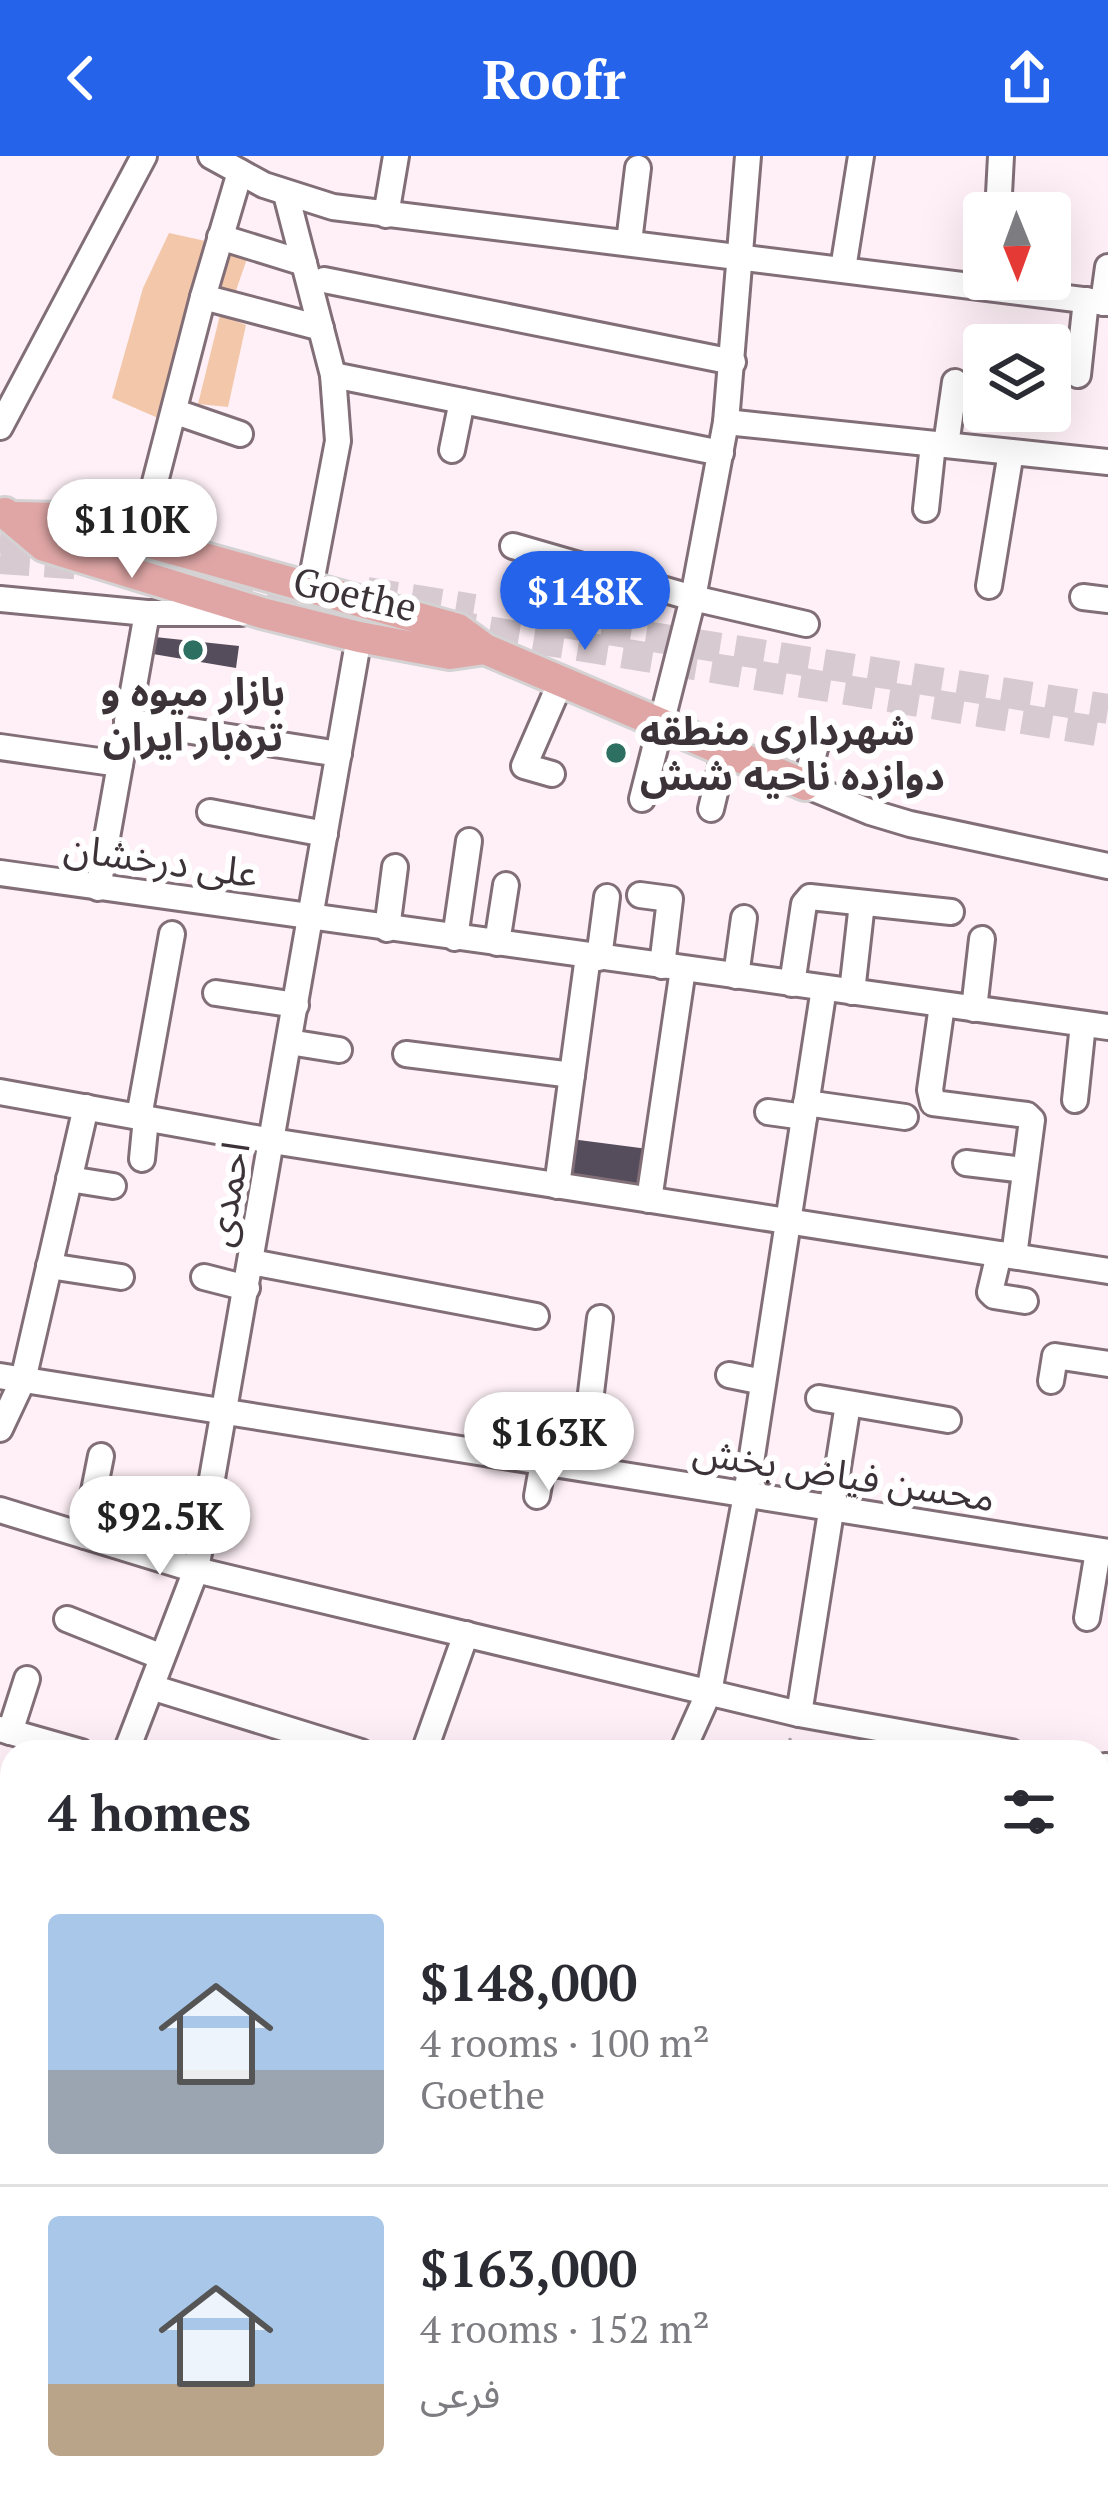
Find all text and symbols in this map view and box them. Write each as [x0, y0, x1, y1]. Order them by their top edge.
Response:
text: Roofr [482, 43, 626, 114]
icon: back [48, 45, 114, 111]
icon: share [994, 45, 1060, 111]
north arrow [963, 192, 1071, 300]
map controls [963, 192, 1071, 432]
button: layers [963, 324, 1071, 432]
pin: $110K [48, 479, 216, 581]
text: $110K [74, 492, 190, 544]
pin: $148K [501, 551, 669, 653]
street label: Goethe [288, 554, 422, 632]
text: $148K [527, 564, 643, 616]
marker: بازار میوه و تره‌بار ایران [180, 637, 206, 663]
place label: بازار میوه و تره‌بار ایران [101, 665, 285, 762]
place label: شهرداری منطقه دوازده ناحیه شش [640, 704, 945, 801]
marker: شهرداری منطقه دوازده ناحیه شش [603, 740, 629, 766]
street label: علی درخشان [61, 820, 261, 898]
street label: احمدی [191, 1138, 261, 1250]
pin: $163K [465, 1392, 633, 1494]
text: $163K [491, 1405, 607, 1457]
street label: محسن فیاض بخش [689, 1423, 999, 1523]
pin: $92.5K [62, 1476, 258, 1578]
text: $92.5K [96, 1489, 224, 1541]
text: 4 homes [48, 1778, 251, 1846]
icon: filters [996, 1779, 1062, 1845]
text: $148,000 [420, 1948, 637, 2016]
icon: home [144, 1962, 288, 2106]
text: 4 rooms · 100 m² [420, 2016, 710, 2068]
text: Goethe [420, 2068, 545, 2120]
text: $163,000 [420, 2234, 637, 2302]
icon: home [144, 2264, 288, 2408]
text: 4 rooms · 152 m² [420, 2302, 710, 2354]
text: فرعی [420, 2367, 500, 2419]

